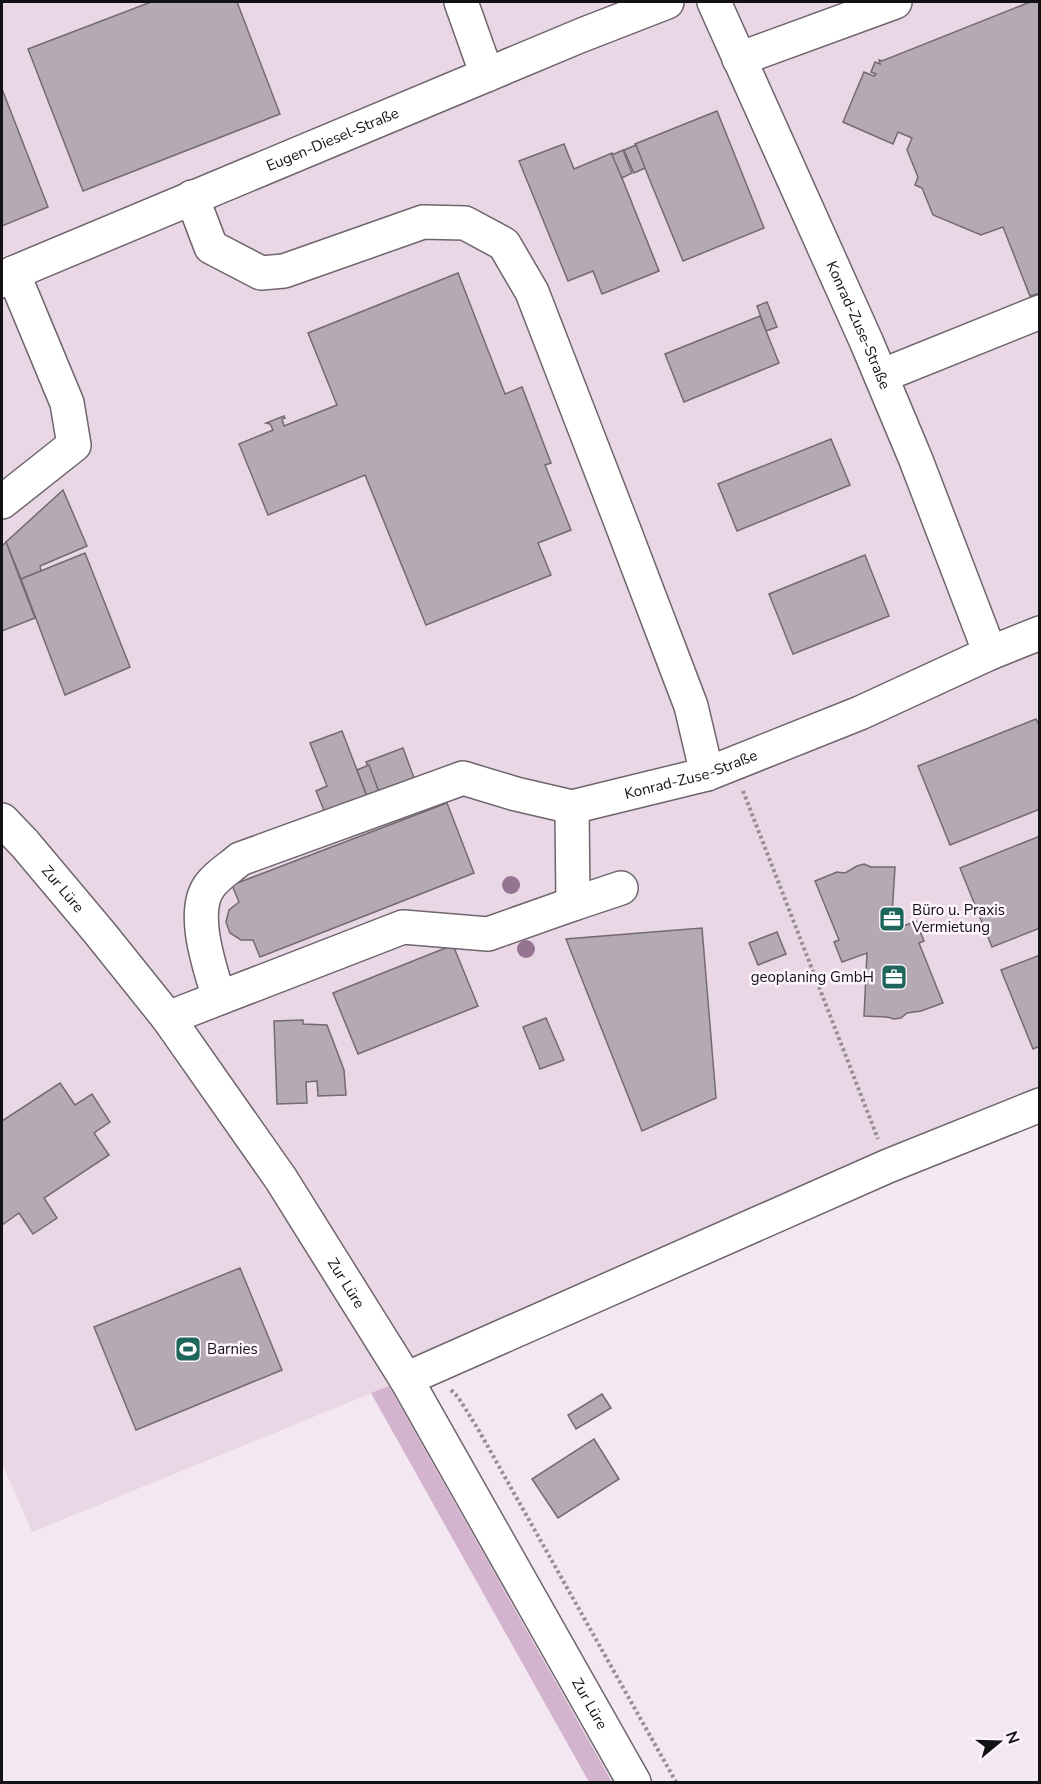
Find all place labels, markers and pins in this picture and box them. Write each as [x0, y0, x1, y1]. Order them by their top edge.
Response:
place label: Büro u. Praxis Vermietung [911, 900, 1005, 937]
office icon: Büro u. Praxis Vermietung [877, 904, 907, 934]
office icon: geoplaning GmbH [879, 962, 909, 992]
place label: geoplaning GmbH [751, 967, 874, 987]
sports icon: Barnies [173, 1334, 203, 1364]
place label: Barnies [207, 1339, 258, 1359]

